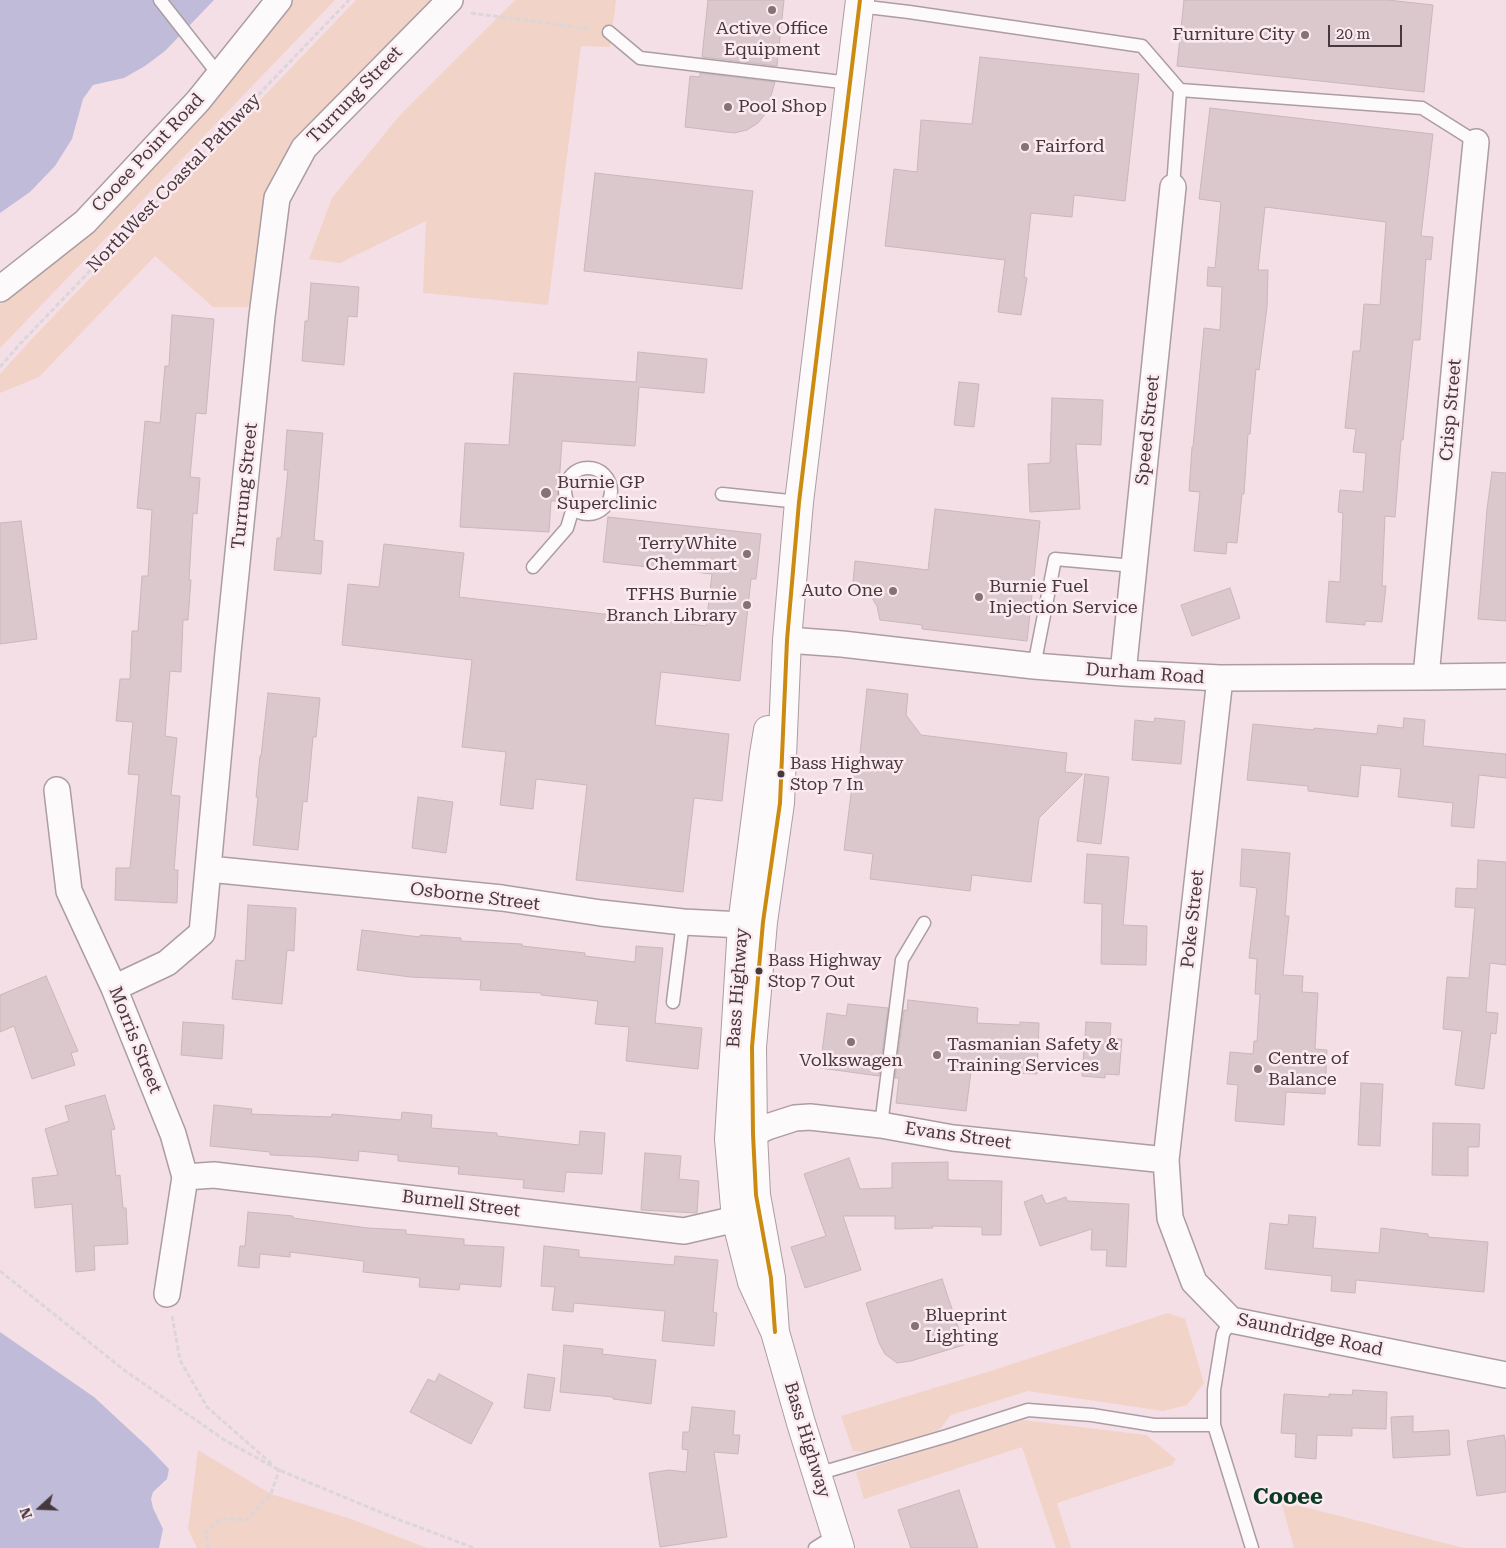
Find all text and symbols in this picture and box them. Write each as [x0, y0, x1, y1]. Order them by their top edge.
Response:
marker: Active Office Equipment [766, 4, 778, 16]
scale bar [1331, 15, 1405, 47]
place label: Active Office Equipment [716, 18, 828, 60]
place label: Furniture City [1172, 24, 1295, 46]
text: 20 m [1336, 25, 1370, 43]
marker: Furniture City [1299, 29, 1311, 41]
street label: Turrung Street [303, 42, 407, 148]
street label: NorthWest Coastal Pathway [83, 89, 265, 277]
street label: Cooee Point Road [87, 89, 209, 217]
place label: Pool Shop [738, 96, 827, 118]
marker: Pool Shop [722, 101, 734, 113]
place label: Fairford [1035, 136, 1105, 158]
marker: Fairford [1019, 141, 1031, 153]
street label: Crisp Street [1436, 358, 1466, 462]
street label: Speed Street [1131, 374, 1165, 486]
street label: Turrung Street [228, 422, 262, 550]
place label: Burnie GP Superclinic [557, 472, 657, 514]
marker: Burnie GP Superclinic [539, 486, 553, 500]
place label: TerryWhite Chemmart [638, 533, 737, 576]
marker: TerryWhite Chemmart [741, 548, 753, 560]
place label: Burnie Fuel Injection Service [989, 576, 1138, 618]
place label: Auto One [801, 580, 883, 602]
place label: TFHS Burnie Branch Library [606, 584, 737, 626]
marker: Auto One [887, 585, 899, 597]
marker: Burnie Fuel Injection Service [973, 591, 985, 603]
marker: TFHS Burnie Branch Library [741, 599, 753, 611]
street label: Durham Road [1085, 659, 1205, 689]
place label: Bass Highway Stop 7 In [790, 754, 904, 794]
marker: Bass Highway Stop 7 In [776, 769, 786, 779]
street label: Poke Street [1177, 869, 1209, 969]
street label: Osborne Street [409, 878, 541, 916]
street label: Bass Highway [723, 927, 753, 1049]
place label: Bass Highway Stop 7 Out [768, 951, 882, 991]
marker: Bass Highway Stop 7 Out [754, 966, 764, 976]
street label: Morris Street [104, 983, 166, 1097]
place label: Tasmanian Safety & Training Services [947, 1034, 1119, 1076]
marker: Volkswagen [845, 1036, 857, 1048]
place label: Centre of Balance [1268, 1048, 1349, 1090]
marker: Tasmanian Safety & Training Services [931, 1049, 943, 1061]
place label: Volkswagen [799, 1050, 903, 1072]
marker: Centre of Balance [1252, 1063, 1264, 1075]
street label: Evans Street [903, 1118, 1013, 1154]
street label: Burnell Street [401, 1186, 521, 1222]
place label: Blueprint Lighting [925, 1305, 1007, 1348]
street label: Saundridge Road [1235, 1309, 1385, 1361]
marker: Blueprint Lighting [909, 1320, 921, 1332]
street label: Bass Highway [779, 1379, 835, 1501]
north arrow [15, 1483, 65, 1533]
district label: Cooee [1253, 1485, 1323, 1511]
text: N [17, 1505, 35, 1521]

